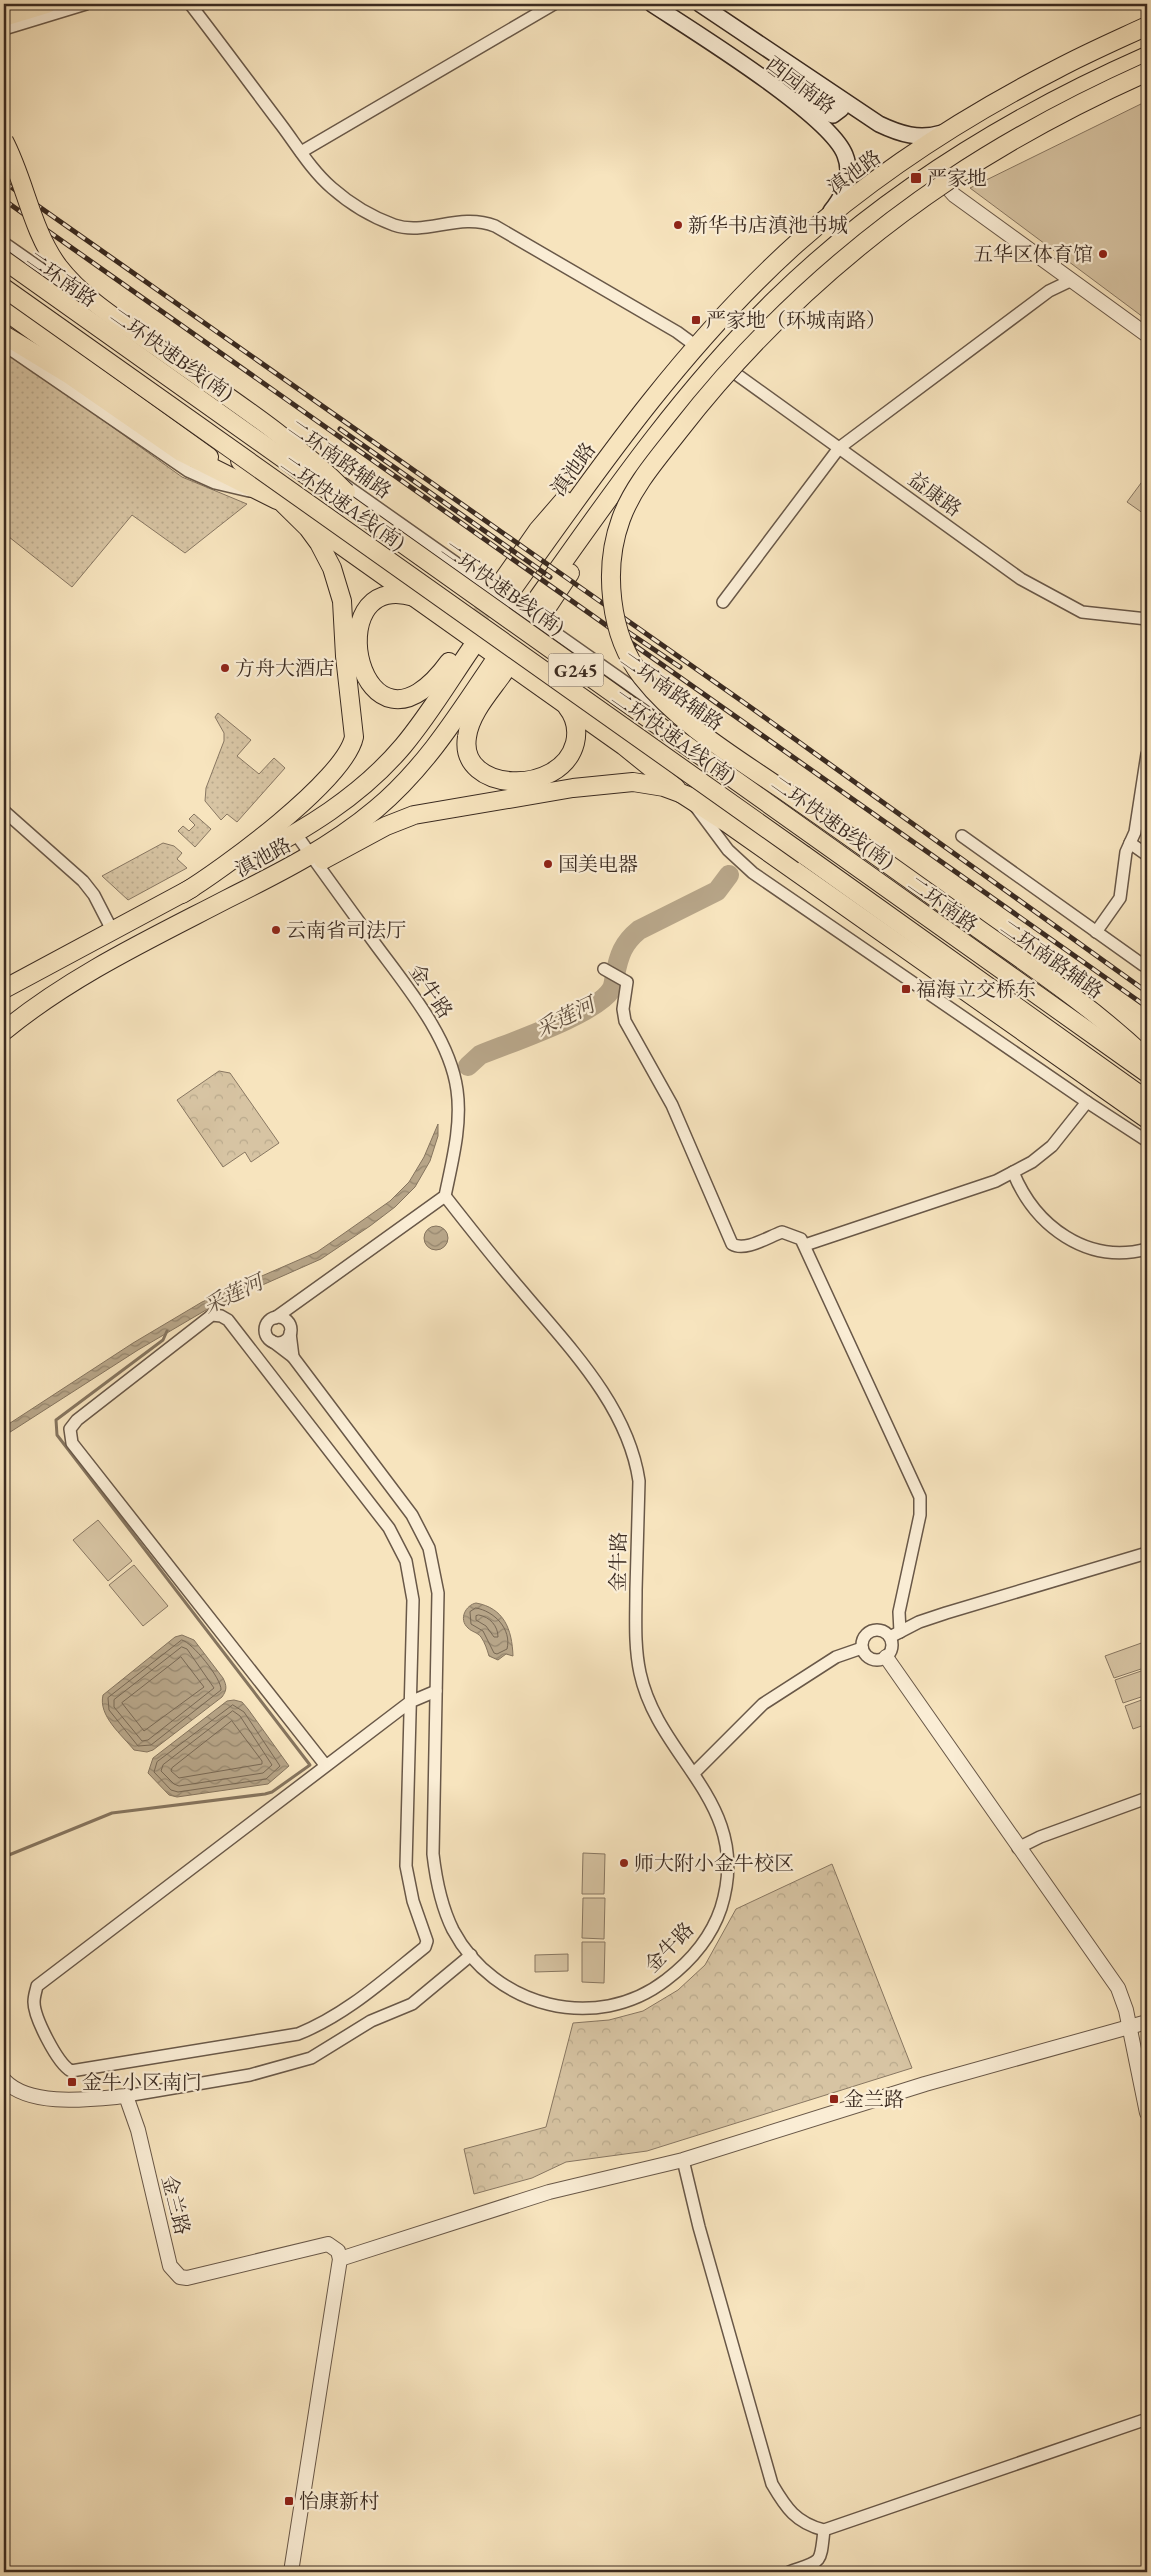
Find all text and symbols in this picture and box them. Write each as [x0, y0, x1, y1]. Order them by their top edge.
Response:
street label: 西园南路 [761, 51, 841, 119]
street label: 滇池路 [822, 144, 886, 200]
place label: 严家地 [927, 165, 987, 191]
marker: 严家地 [909, 171, 923, 185]
place label: 新华书店滇池书城 [688, 212, 848, 238]
marker: 新华书店滇池书城 [672, 219, 684, 231]
place label: 五华区体育馆 [973, 241, 1093, 267]
street label: 二环南路 [22, 245, 102, 313]
marker: 五华区体育馆 [1097, 248, 1109, 260]
street label: 二环快速B线(南) [105, 302, 239, 406]
place label: 严家地（环城南路） [706, 307, 886, 333]
marker: 严家地（环城南路） [690, 314, 702, 326]
street label: 二环南路辅路 [283, 414, 397, 504]
street label: 滇池路 [545, 437, 601, 501]
street label: 二环快速A线(南) [276, 450, 410, 556]
street label: 益康路 [903, 466, 967, 522]
street label: 二环快速B线(南) [436, 536, 570, 640]
street label: 二环南路辅路 [615, 646, 729, 736]
road number: G245 [548, 654, 604, 686]
place label: 方舟大酒店 [235, 655, 335, 681]
marker: 方舟大酒店 [219, 662, 231, 674]
street label: 二环快速A线(南) [607, 684, 741, 790]
street label: 二环快速B线(南) [766, 770, 900, 874]
street label: 滇池路 [230, 831, 296, 883]
place label: 国美电器 [558, 851, 638, 877]
marker: 国美电器 [542, 858, 554, 870]
street label: 二环南路 [903, 870, 983, 938]
street label: 二环南路辅路 [995, 914, 1109, 1004]
place label: 云南省司法厅 [286, 917, 406, 943]
marker: 云南省司法厅 [270, 924, 282, 936]
street label: 金牛路 [403, 959, 459, 1023]
place label: 福海立交桥东 [916, 976, 1036, 1002]
marker: 福海立交桥东 [900, 983, 912, 995]
water label: 采莲河 [531, 989, 603, 1042]
water label: 采莲河 [199, 1266, 271, 1319]
street label: 金牛路 [604, 1532, 632, 1592]
place label: 师大附小金牛校区 [634, 1850, 794, 1876]
marker: 师大附小金牛校区 [618, 1857, 630, 1869]
street label: 金牛路 [639, 1916, 699, 1978]
place label: 金牛小区南门 [82, 2069, 202, 2095]
marker: 金牛小区南门 [66, 2076, 78, 2088]
place label: 金兰路 [844, 2086, 904, 2112]
marker: 金兰路 [828, 2093, 840, 2105]
street label: 金兰路 [156, 2173, 196, 2237]
place label: 怡康新村 [299, 2488, 379, 2514]
marker: 怡康新村 [283, 2495, 295, 2507]

